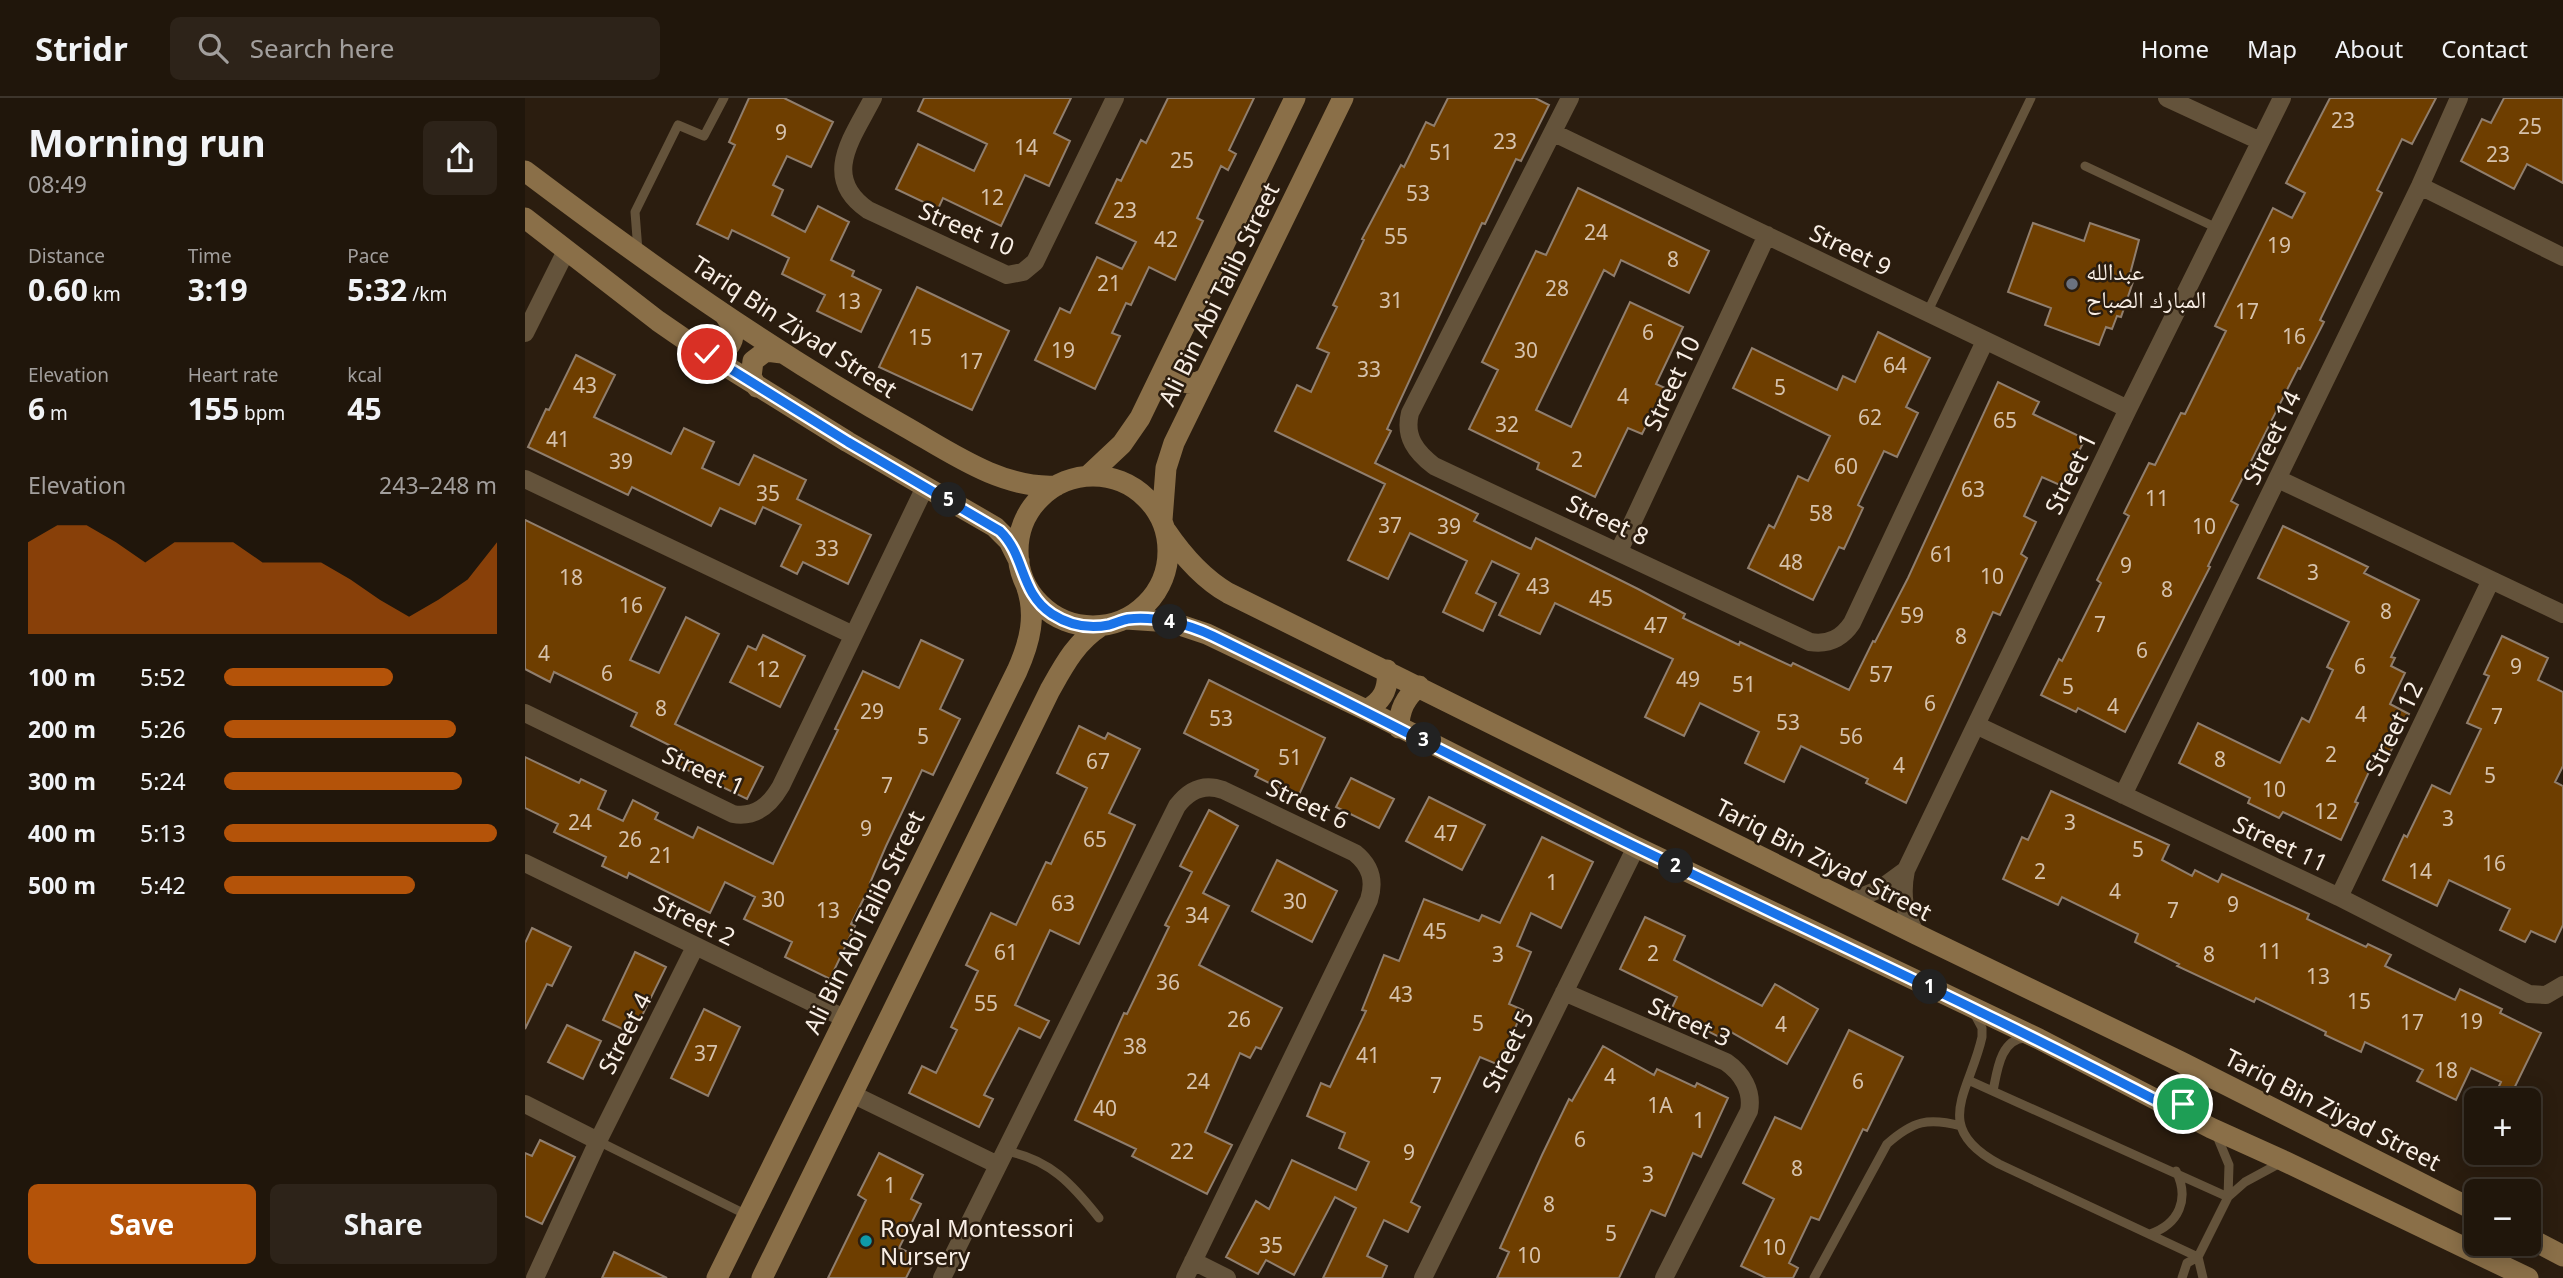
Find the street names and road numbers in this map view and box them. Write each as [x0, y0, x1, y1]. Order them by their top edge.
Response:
street label: Ali Bin Abi Talib Street [1150, 177, 1287, 411]
street label: Street 10 [914, 193, 1020, 263]
street label: Street 9 [1805, 215, 1897, 283]
street label: Tariq Bin Ziyad Street [686, 247, 904, 405]
street label: Street 10 [1635, 330, 1707, 436]
street label: Street 14 [2234, 384, 2308, 489]
street label: Street 1 [2036, 427, 2104, 519]
street label: Street 8 [1562, 486, 1654, 552]
street label: Street 12 [2356, 676, 2430, 780]
street label: Street 1 [658, 737, 750, 803]
street label: Street 6 [1262, 770, 1354, 836]
street label: Tariq Bin Ziyad Street [1710, 790, 1938, 928]
street label: Ali Bin Abi Talib Street [795, 805, 932, 1039]
street label: Street 11 [2228, 807, 2334, 879]
street label: Street 2 [649, 885, 741, 953]
street label: Street 4 [590, 987, 659, 1079]
street label: Street 3 [1644, 988, 1736, 1054]
street label: Street 5 [1473, 1005, 1541, 1097]
street label: Tariq Bin Ziyad Street [2219, 1040, 2447, 1178]

